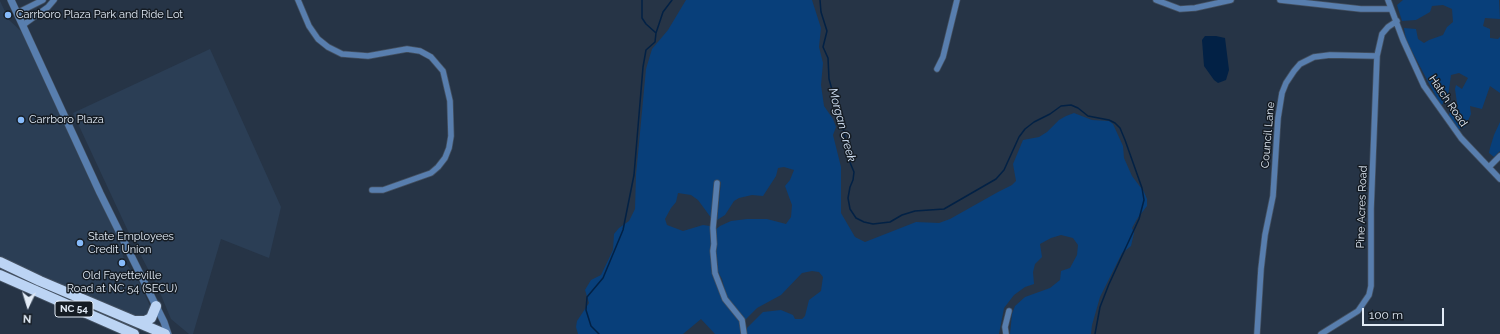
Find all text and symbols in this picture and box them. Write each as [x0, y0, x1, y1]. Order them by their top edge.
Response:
place label: Carrboro Plaza Park and Ride Lot [16, 8, 183, 22]
marker: Carrboro Plaza Park and Ride Lot [3, 10, 13, 20]
street label: Hatch Road [1426, 73, 1470, 129]
water label: Morgan Creek [825, 86, 859, 164]
street label: Council Lane [1259, 101, 1277, 169]
place label: Carrboro Plaza [29, 113, 104, 127]
marker: Carrboro Plaza [16, 115, 26, 125]
street label: Pine Acres Road [1354, 165, 1370, 249]
place label: State Employees Credit Union [88, 230, 174, 256]
marker: State Employees Credit Union [75, 238, 85, 248]
marker: Old Fayetteville Road at NC 54 (SECU) [117, 258, 127, 268]
place label: Old Fayetteville Road at NC 54 (SECU) [67, 269, 177, 295]
north arrow [8, 286, 48, 326]
scale bar [1364, 300, 1446, 326]
road number: NC 54 [55, 301, 93, 317]
text: 100 m [1369, 308, 1403, 322]
text: N [22, 312, 32, 325]

